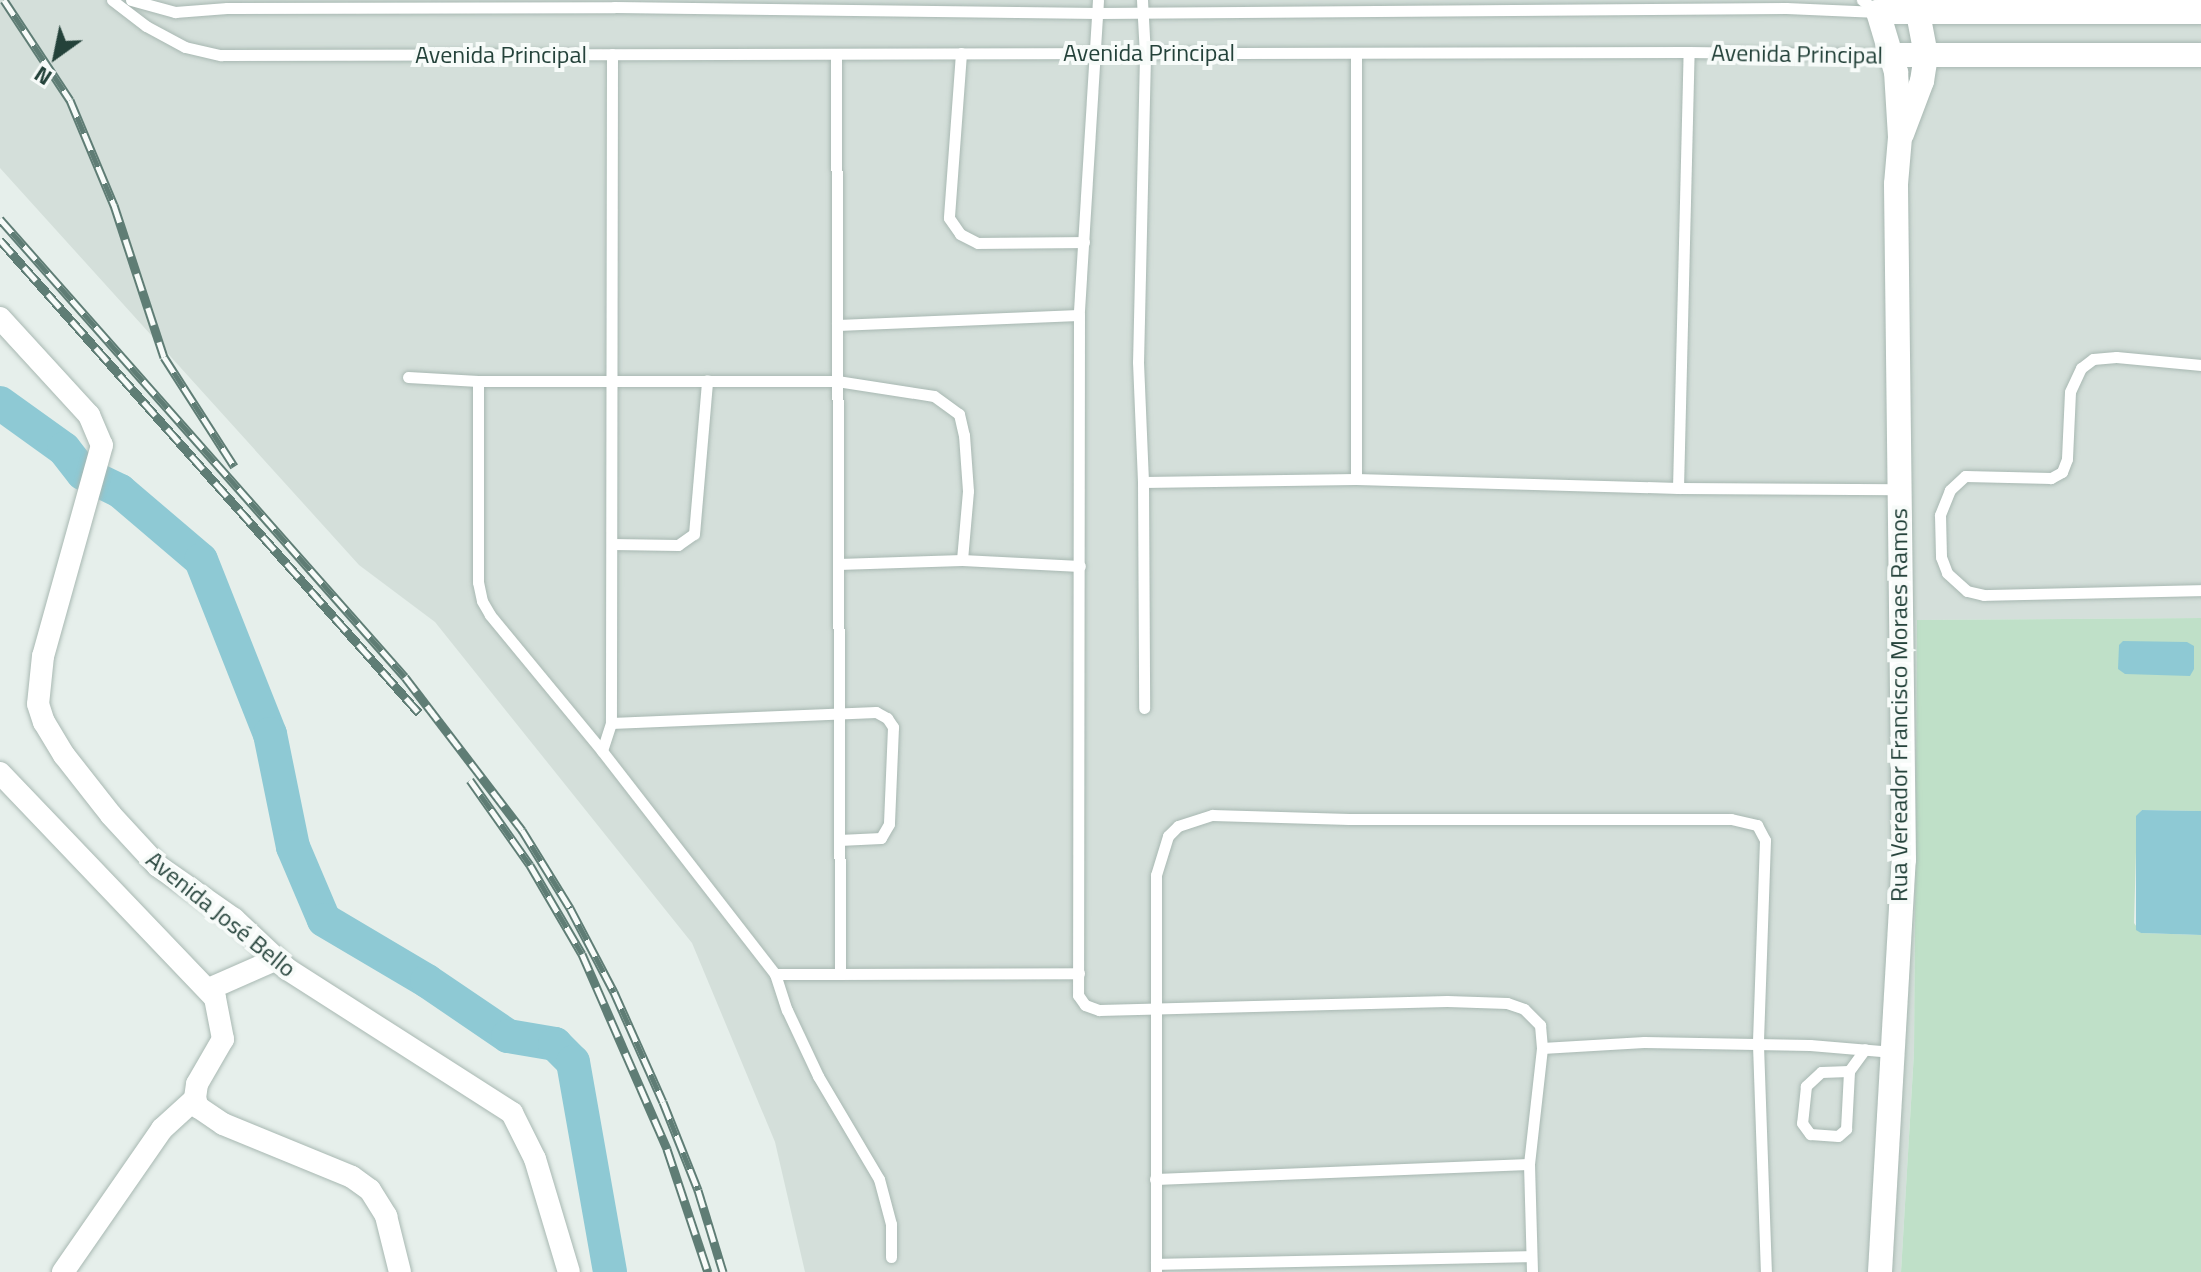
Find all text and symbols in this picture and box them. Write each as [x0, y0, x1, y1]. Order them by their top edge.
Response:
north arrow [16, 16, 96, 96]
street label: Avenida Principal [1711, 38, 1883, 70]
street label: Avenida Principal [1063, 39, 1235, 67]
street label: Avenida Principal [415, 41, 587, 69]
text: N [27, 58, 59, 95]
street label: Rua Vereador Francisco Moraes Ramos [1885, 508, 1913, 902]
street label: Avenida José Bello [140, 845, 302, 983]

